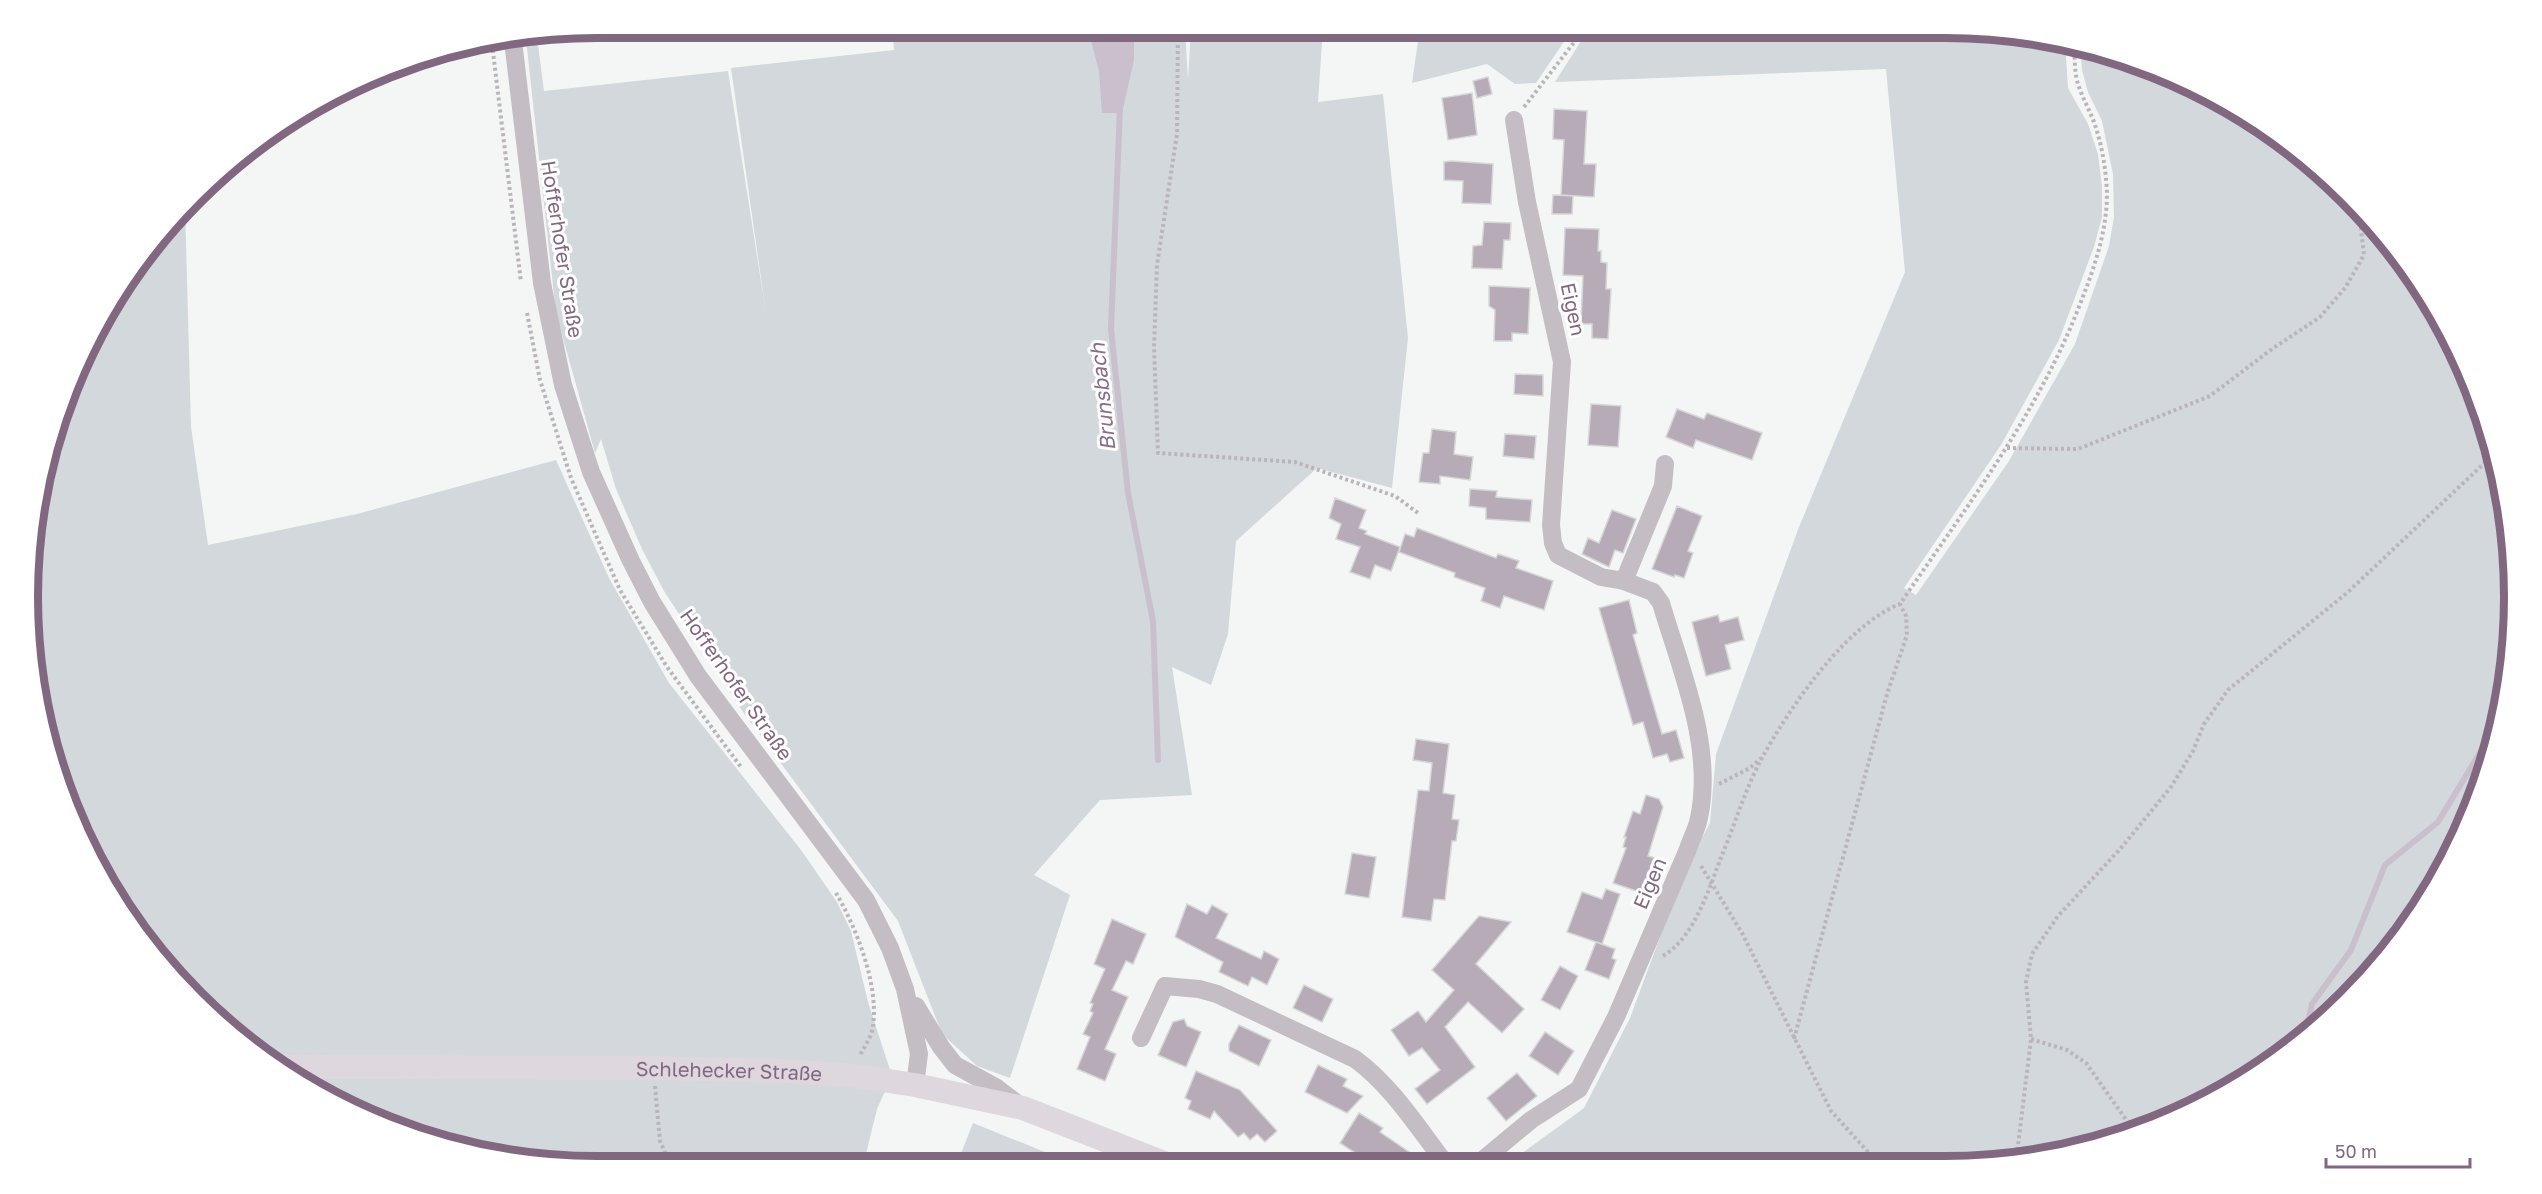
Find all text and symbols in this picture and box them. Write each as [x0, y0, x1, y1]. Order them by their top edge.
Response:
street label: Hofferhofer Straße [537, 159, 589, 339]
street label: Eigen [1557, 280, 1591, 338]
water label: Brunsbach [1083, 341, 1121, 452]
street label: Hofferhofer Straße [676, 604, 798, 764]
street label: Eigen [1627, 854, 1671, 912]
street label: Schlehecker Straße [636, 1056, 823, 1085]
scale bar [2326, 1131, 2470, 1169]
text: 50 m [2335, 1140, 2377, 1162]

